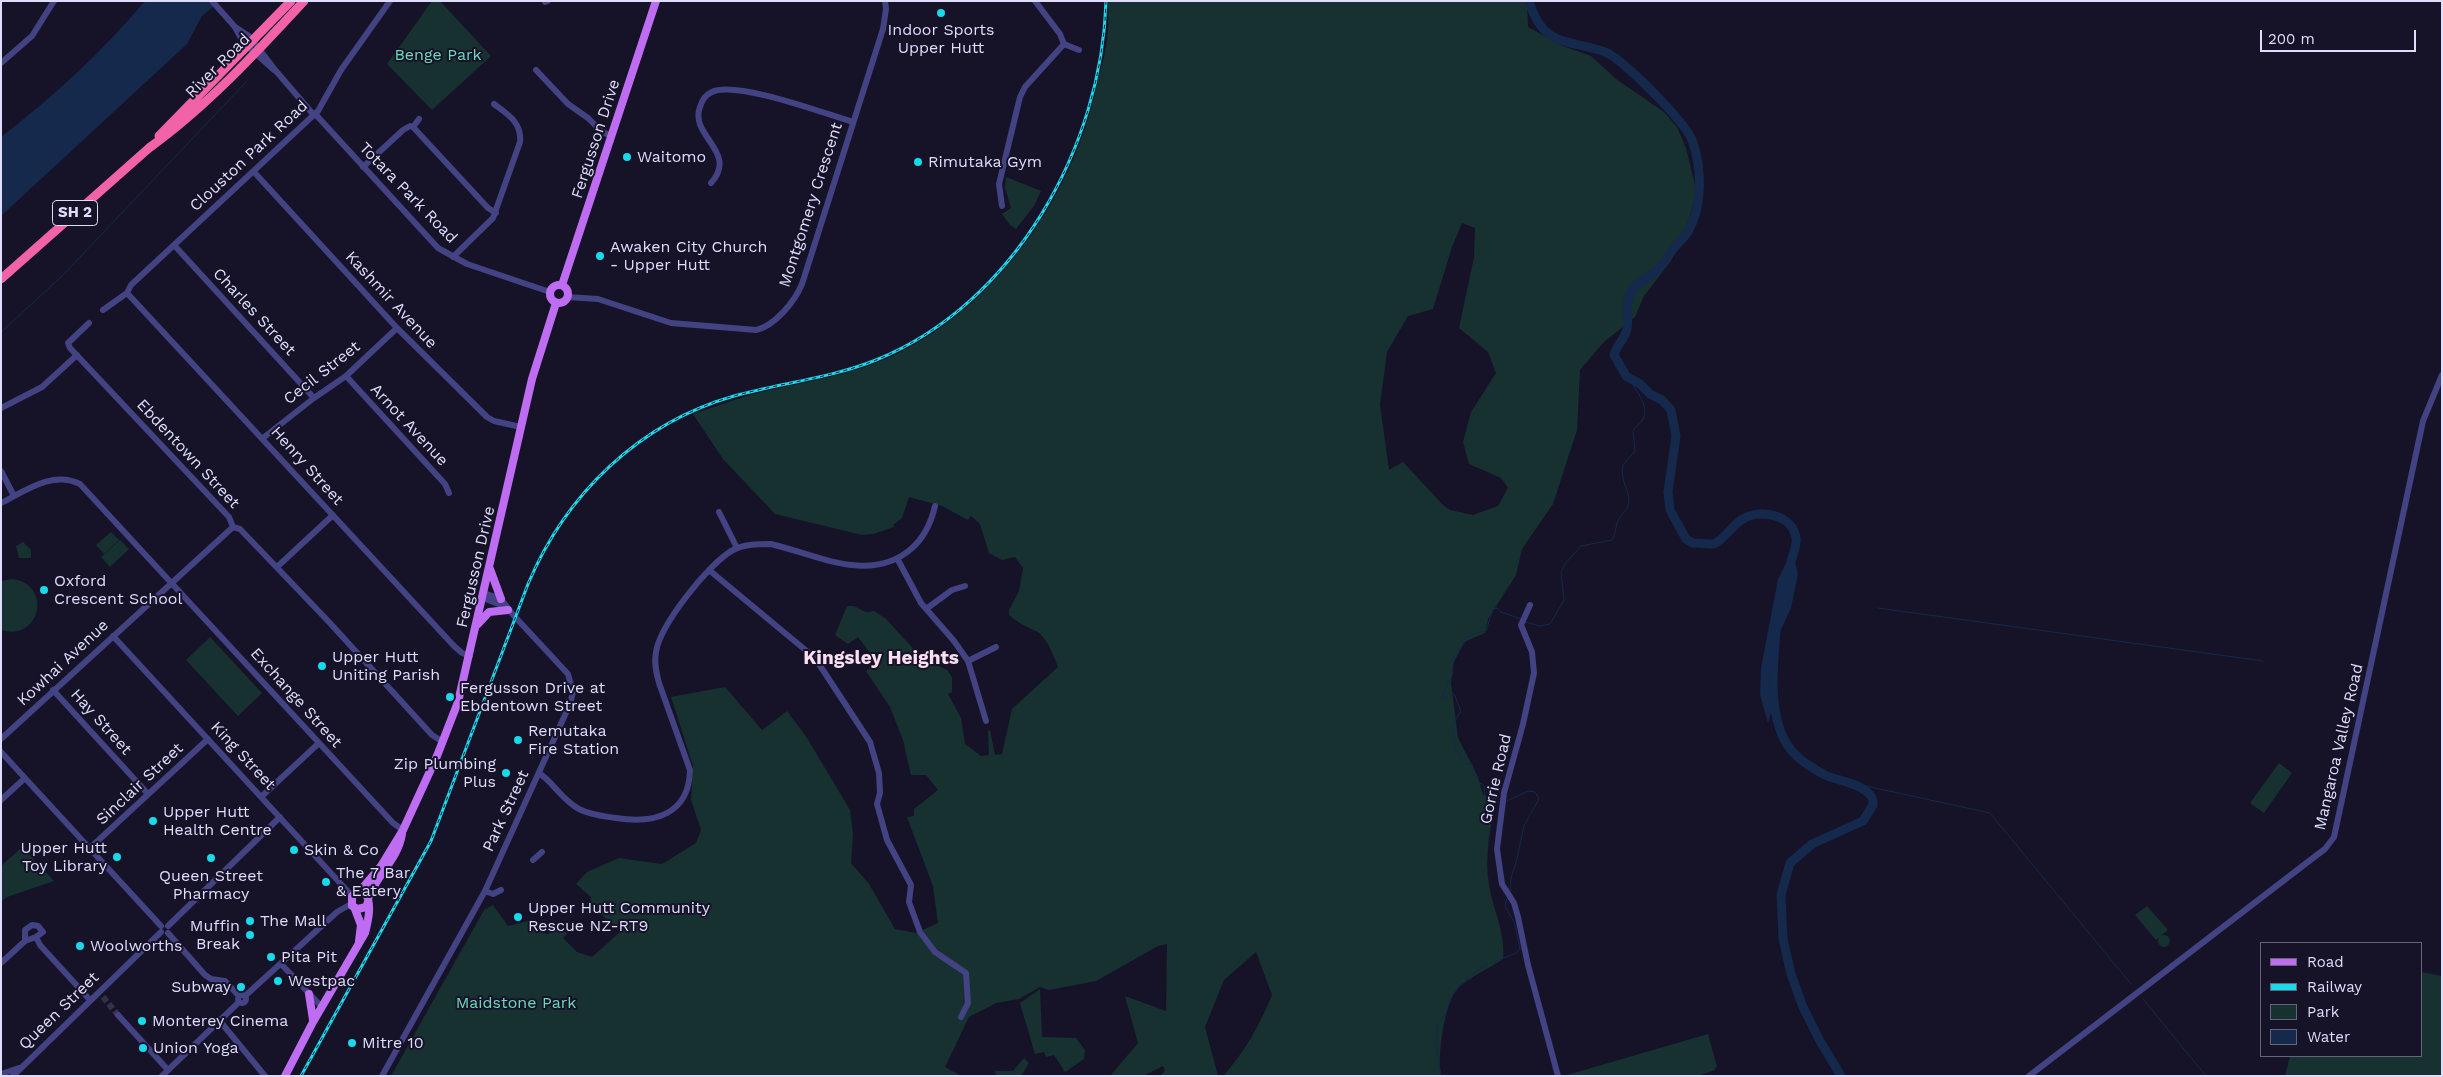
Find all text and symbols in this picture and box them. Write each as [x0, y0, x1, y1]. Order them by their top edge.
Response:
marker: Indoor Sports Upper Hutt [935, 7, 947, 19]
place label: Indoor Sports Upper Hutt [888, 20, 994, 58]
scale bar [2263, 20, 2419, 52]
street label: River Road [182, 30, 254, 102]
text: 200 m [2268, 30, 2315, 48]
park label: Benge Park [394, 45, 482, 65]
street label: Fergusson Drive [568, 77, 624, 201]
street label: Clouston Park Road [186, 96, 312, 216]
street label: Montgomery Crescent [775, 120, 847, 290]
street label: Totara Park Road [355, 139, 461, 247]
place label: Waitomo [637, 147, 706, 167]
marker: Waitomo [621, 151, 633, 163]
place label: Rimutaka Gym [928, 152, 1042, 172]
marker: Rimutaka Gym [912, 156, 924, 168]
road number: SH 2 [52, 200, 98, 226]
place label: Awaken City Church - Upper Hutt [610, 237, 767, 275]
street label: Kashmir Avenue [341, 247, 441, 353]
marker: Awaken City Church - Upper Hutt [594, 250, 606, 262]
street label: Charles Street [209, 264, 299, 360]
street label: Cecil Street [280, 337, 364, 409]
street label: Arnot Avenue [366, 380, 452, 470]
street label: Ebdentown Street [132, 395, 244, 513]
street label: Henry Street [267, 423, 347, 509]
street label: Fergusson Drive [453, 504, 499, 630]
place label: Oxford Crescent School [54, 571, 182, 609]
marker: Oxford Crescent School [38, 584, 50, 596]
street label: Kowhai Avenue [13, 616, 113, 710]
street label: Exchange Street [246, 644, 346, 752]
place label: Upper Hutt Uniting Parish [332, 647, 440, 685]
district label: Kingsley Heights [803, 647, 959, 669]
marker: Upper Hutt Uniting Parish [316, 660, 328, 672]
street label: Mangaroa Valley Road [2310, 662, 2368, 832]
place label: Fergusson Drive at Ebdentown Street [460, 678, 605, 716]
street label: Hay Street [66, 685, 136, 759]
marker: Fergusson Drive at Ebdentown Street [444, 691, 456, 703]
street label: King Street [206, 718, 280, 794]
place label: Remutaka Fire Station [528, 721, 619, 759]
street label: Gorrie Road [1476, 732, 1516, 826]
marker: Remutaka Fire Station [512, 734, 524, 746]
street label: Sinclair Street [93, 739, 187, 829]
place label: Zip Plumbing Plus [394, 754, 496, 792]
street label: Park Street [479, 767, 533, 855]
marker: Zip Plumbing Plus [500, 767, 512, 779]
place label: Upper Hutt Health Centre [163, 802, 272, 840]
marker: Upper Hutt Health Centre [147, 815, 159, 827]
place label: Upper Hutt Toy Library [21, 838, 107, 876]
place label: Skin & Co [304, 840, 379, 860]
marker: Skin & Co [288, 844, 300, 856]
marker: Upper Hutt Toy Library [111, 851, 123, 863]
marker: Queen Street Pharmacy [205, 852, 217, 864]
place label: The 7 Bar & Eatery [336, 863, 410, 901]
place label: Queen Street Pharmacy [159, 866, 263, 904]
marker: The 7 Bar & Eatery [320, 876, 332, 888]
place label: Upper Hutt Community Rescue NZ-RT9 [528, 898, 710, 936]
place label: The Mall [260, 911, 326, 931]
marker: Upper Hutt Community Rescue NZ-RT9 [512, 911, 524, 923]
marker: The Mall [244, 915, 256, 927]
place label: Muffin Break [190, 916, 240, 954]
marker: Muffin Break [244, 929, 256, 941]
place label: Woolworths [90, 936, 182, 956]
marker: Woolworths [74, 940, 86, 952]
legend [2260, 942, 2423, 1057]
place label: Pita Pit [281, 947, 337, 967]
marker: Pita Pit [265, 951, 277, 963]
text: Road [2307, 953, 2344, 971]
street label: Queen Street [15, 968, 103, 1054]
place label: Westpac [288, 971, 355, 991]
marker: Westpac [272, 975, 284, 987]
place label: Subway [171, 977, 231, 997]
text: Railway [2307, 978, 2362, 996]
marker: Subway [235, 981, 247, 993]
park label: Maidstone Park [456, 993, 576, 1013]
text: Park [2307, 1003, 2339, 1021]
place label: Monterey Cinema [152, 1011, 288, 1031]
marker: Monterey Cinema [136, 1015, 148, 1027]
text: Water [2307, 1028, 2350, 1046]
place label: Mitre 10 [362, 1033, 424, 1053]
marker: Mitre 10 [346, 1037, 358, 1049]
place label: Union Yoga [153, 1038, 239, 1058]
marker: Union Yoga [137, 1042, 149, 1054]

